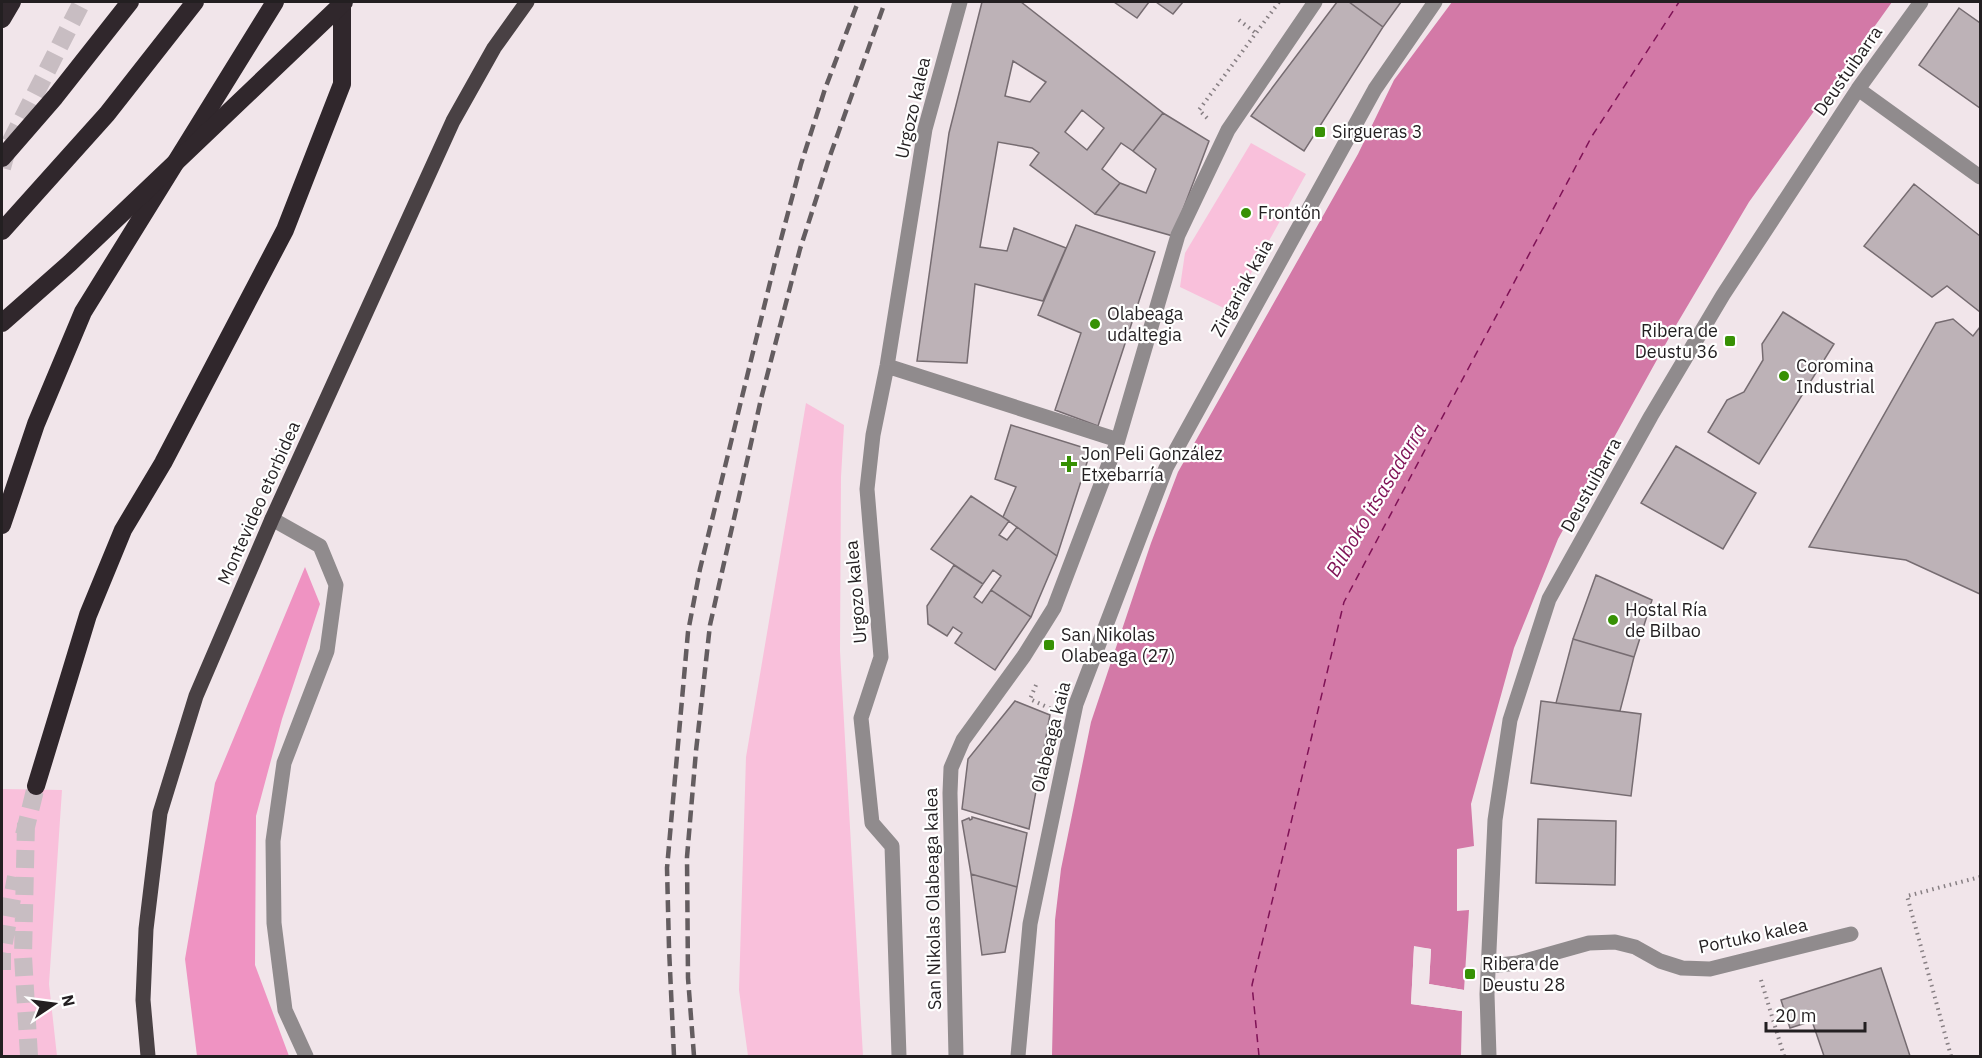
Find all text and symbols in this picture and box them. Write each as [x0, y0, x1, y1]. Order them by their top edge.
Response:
street label: Deustuibarra [1808, 21, 1887, 120]
street label: Urgozo kalea [890, 54, 935, 161]
place label: Sirgueras 3 [1332, 120, 1423, 143]
marker: Sirgueras 3 [1313, 125, 1327, 139]
place label: Frontón [1258, 201, 1321, 224]
marker: Frontón [1239, 206, 1253, 220]
street label: Zirgariak kaia [1205, 235, 1278, 340]
place label: Olabeaga udaltegia [1107, 302, 1184, 346]
marker: Olabeaga udaltegia [1088, 317, 1102, 331]
place label: Ribera de Deustu 36 [1635, 319, 1718, 363]
marker: Ribera de Deustu 36 [1723, 334, 1737, 348]
place label: Coromina Industrial [1796, 354, 1875, 398]
marker: Coromina Industrial [1777, 369, 1791, 383]
street label: Montevideo etorbidea [212, 417, 305, 588]
water label: Bilboko itsasadarra [1319, 418, 1432, 581]
street label: Deustuibarra [1555, 433, 1626, 536]
place label: Jon Peli González Etxebarría [1081, 442, 1223, 486]
marker: Jon Peli González Etxebarría [1062, 457, 1076, 471]
street label: Urgozo kalea [839, 539, 871, 645]
place label: Hostal Ría de Bilbao [1625, 598, 1708, 642]
marker: Hostal Ría de Bilbao [1606, 613, 1620, 627]
place label: San Nikolas Olabeaga (27) [1061, 623, 1175, 667]
marker: San Nikolas Olabeaga (27) [1042, 638, 1056, 652]
street label: Olabeaga kaia [1026, 679, 1076, 795]
street label: San Nikolas Olabeaga kalea [919, 787, 946, 1010]
street label: Portuko kalea [1696, 913, 1810, 958]
place label: Ribera de Deustu 28 [1482, 952, 1565, 996]
marker: Ribera de Deustu 28 [1463, 967, 1477, 981]
north arrow [24, 974, 84, 1034]
text: N [58, 993, 80, 1009]
scale bar [1766, 995, 1865, 1033]
text: 20 m [1775, 1004, 1817, 1027]

